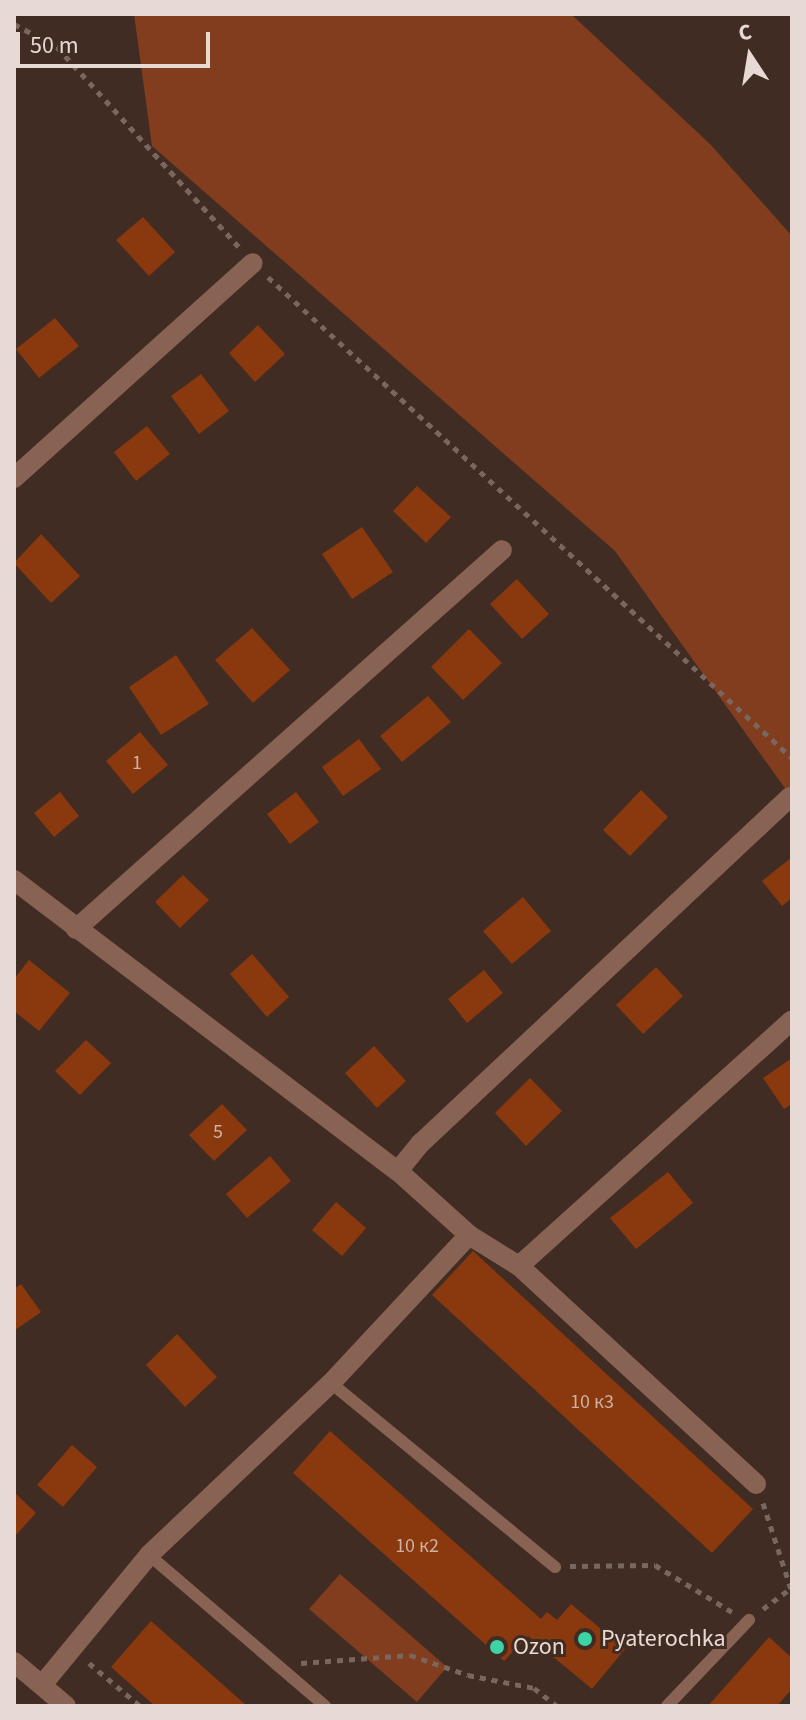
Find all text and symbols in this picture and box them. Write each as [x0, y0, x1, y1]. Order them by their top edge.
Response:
scale bar [20, 16, 214, 66]
north arrow [710, 16, 790, 96]
text: С [735, 16, 755, 50]
text: 50 m [30, 28, 79, 63]
house number: 1 [132, 751, 142, 775]
house number: 5 [213, 1120, 223, 1144]
house number: 10 к3 [570, 1390, 614, 1414]
house number: 10 к2 [395, 1534, 439, 1558]
place label: Pyaterochka [601, 1625, 726, 1653]
marker: Pyaterochka [576, 1630, 594, 1648]
place label: Ozon [513, 1633, 565, 1661]
marker: Ozon [488, 1638, 506, 1656]

